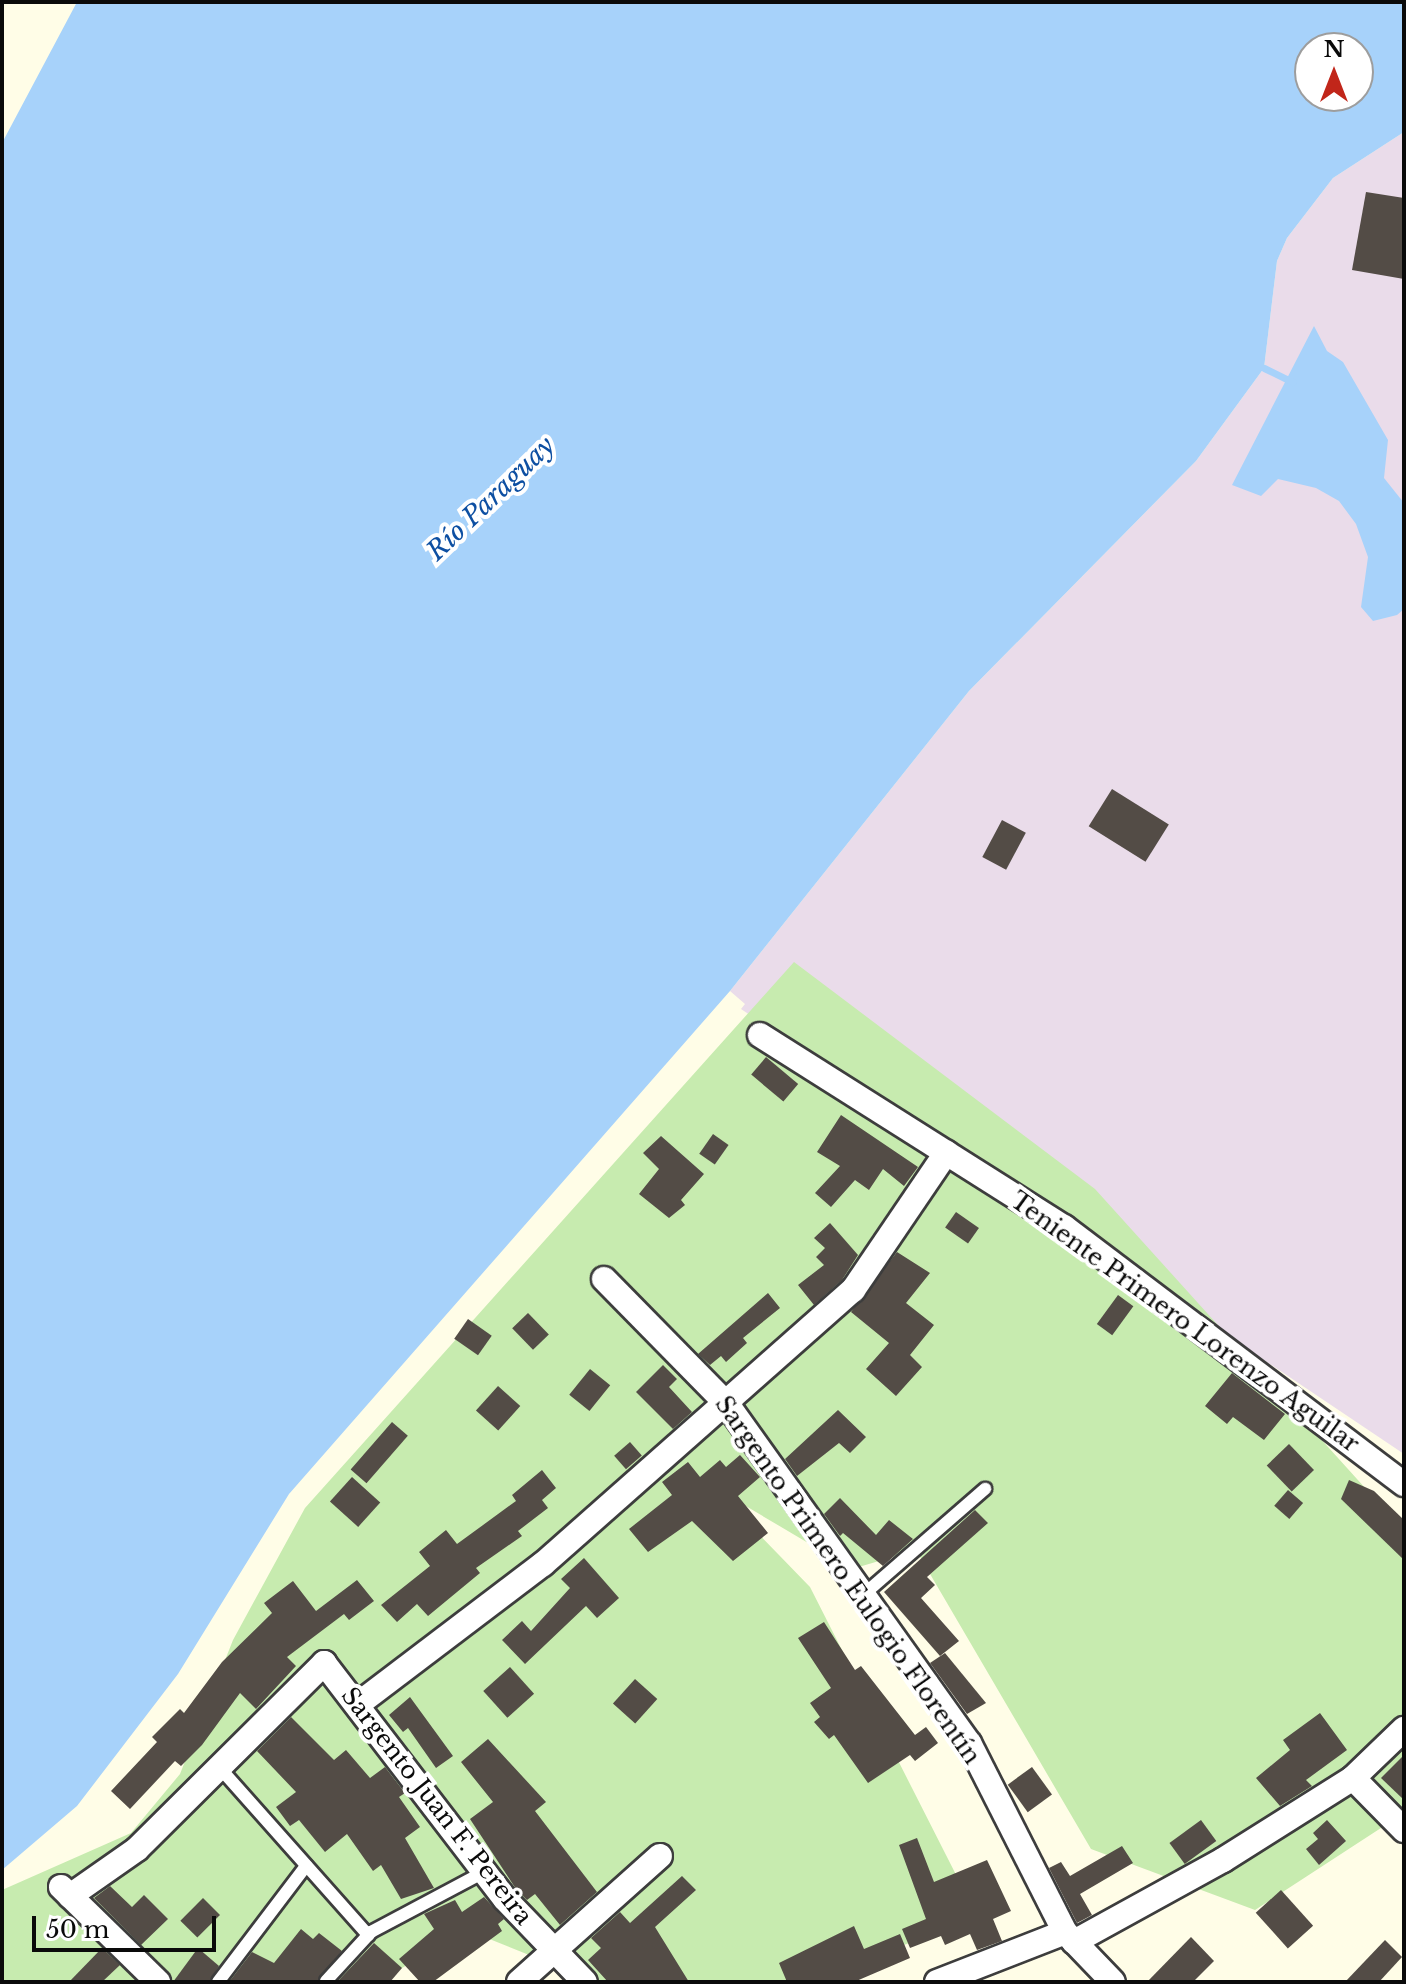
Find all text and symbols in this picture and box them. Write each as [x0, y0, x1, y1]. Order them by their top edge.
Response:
north arrow [1294, 32, 1374, 112]
text: N [1324, 36, 1344, 63]
water label: Río Paraguay [421, 431, 561, 567]
street label: Teniente Primero Lorenzo Aguilar [1005, 1185, 1365, 1459]
street label: Sargento Primero Eulogio Florentín [709, 1390, 987, 1770]
street label: Sargento Juan F. Pereira [335, 1682, 539, 1930]
scale bar [36, 1900, 220, 1950]
text: 50 m [46, 1915, 109, 1944]

